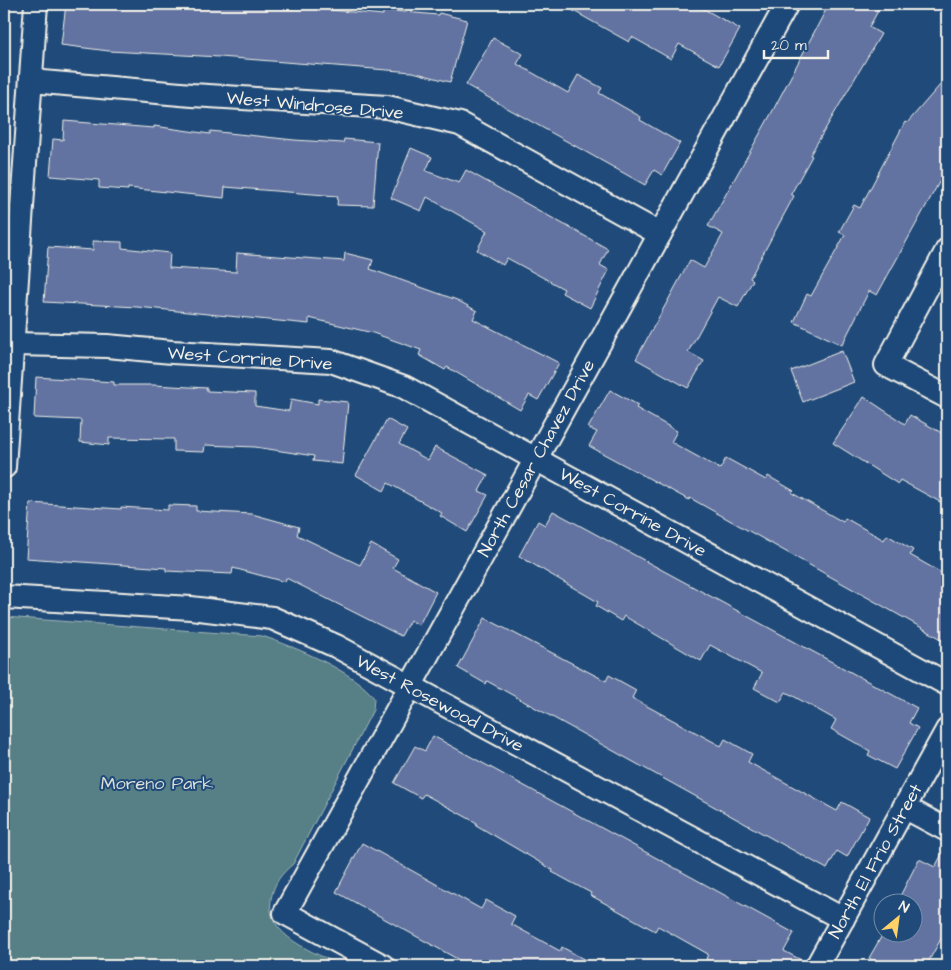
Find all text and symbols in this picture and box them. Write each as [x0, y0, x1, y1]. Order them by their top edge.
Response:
scale bar [764, 28, 827, 60]
text: 20 m [771, 35, 807, 56]
street label: West Windrose Drive [225, 85, 405, 126]
street label: West Corrine Drive [167, 340, 333, 377]
street label: North Cesar Chavez Drive [472, 355, 601, 561]
street label: West Corrine Drive [555, 462, 711, 563]
street label: West Rosewood Drive [352, 649, 528, 758]
park label: Moreno Park [101, 771, 213, 796]
street label: North El Frio Street [824, 780, 926, 942]
north arrow [874, 892, 924, 942]

